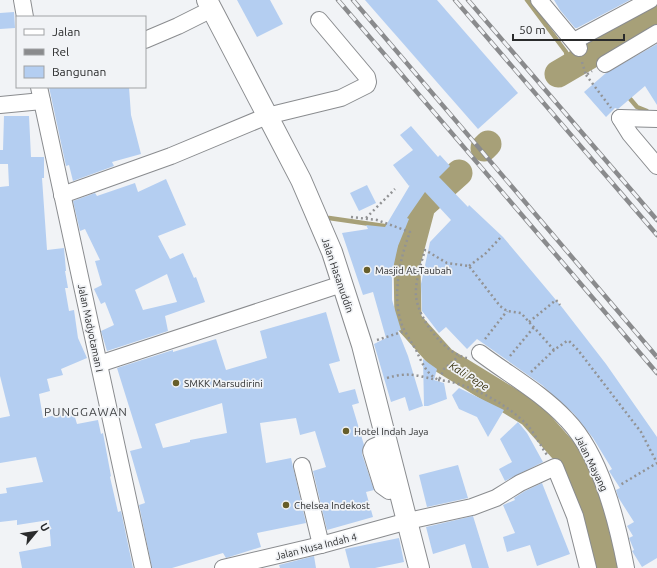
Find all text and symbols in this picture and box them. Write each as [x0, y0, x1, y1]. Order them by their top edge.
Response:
legend [16, 16, 146, 88]
scale bar [513, 16, 624, 42]
text: 50 m [519, 23, 546, 36]
text: Jalan [52, 25, 80, 38]
text: Rel [52, 45, 69, 58]
text: Bangunan [52, 65, 106, 78]
street label: Jalan Hasanuddin [320, 236, 356, 314]
marker: Masjid At-Taubah [362, 265, 372, 275]
place label: Masjid At-Taubah [375, 265, 452, 276]
street label: Jalan Madyotaman I [76, 283, 105, 373]
water label: Kali Pepe [447, 359, 491, 393]
marker: SMKK Marsudirini [171, 378, 181, 388]
place label: SMKK Marsudirini [184, 378, 263, 389]
district label: PUNGGAWAN [44, 405, 128, 418]
marker: Hotel Indah Jaya [341, 426, 351, 436]
place label: Hotel Indah Jaya [354, 426, 428, 437]
street label: Jalan Mayang [573, 433, 610, 493]
marker: Chelsea Indekost [281, 500, 291, 510]
place label: Chelsea Indekost [294, 500, 370, 511]
north arrow [16, 512, 56, 552]
text: U [38, 521, 52, 533]
street label: Jalan Nusa Indah 4 [274, 531, 358, 562]

